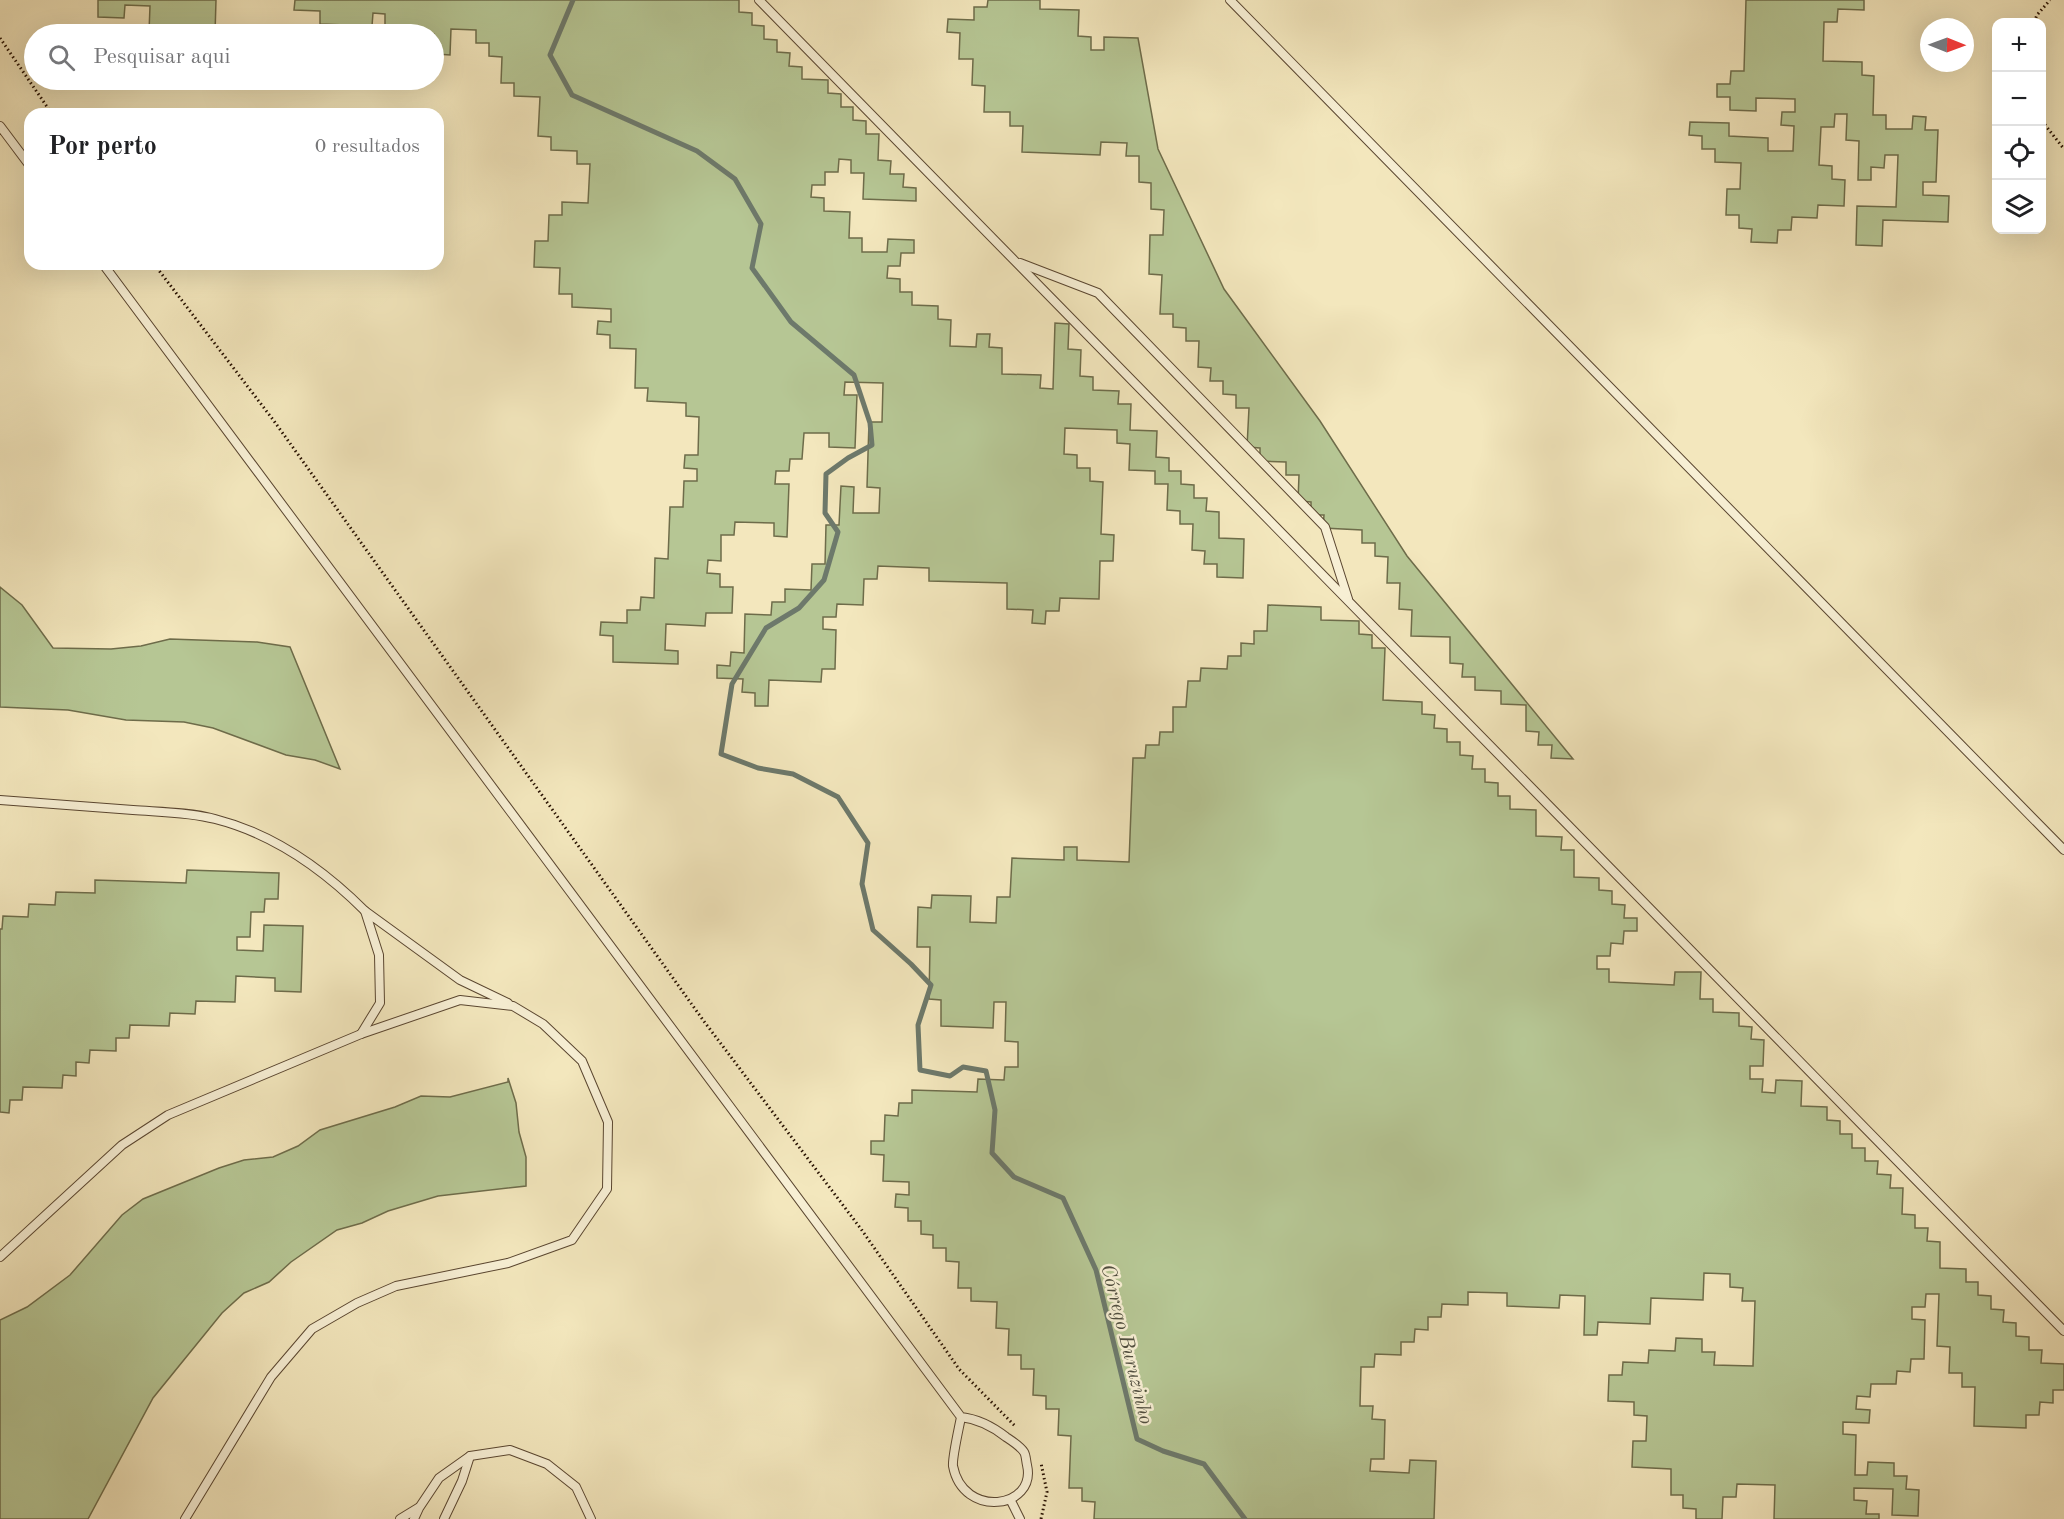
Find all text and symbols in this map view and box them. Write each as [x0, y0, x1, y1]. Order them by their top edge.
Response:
north arrow [1920, 18, 1974, 72]
map controls [1992, 18, 2046, 234]
button: + [1992, 18, 2046, 72]
search box [24, 24, 444, 90]
icon: search [45, 41, 78, 74]
text: Pesquisar aqui [93, 46, 230, 68]
button: − [1992, 72, 2046, 126]
button: locate [1992, 126, 2046, 180]
text: Por perto [48, 134, 157, 160]
text: 0 resultados [315, 137, 420, 157]
button: layers [1992, 180, 2046, 234]
water label: Córrego Buruzinho [1096, 1262, 1156, 1427]

